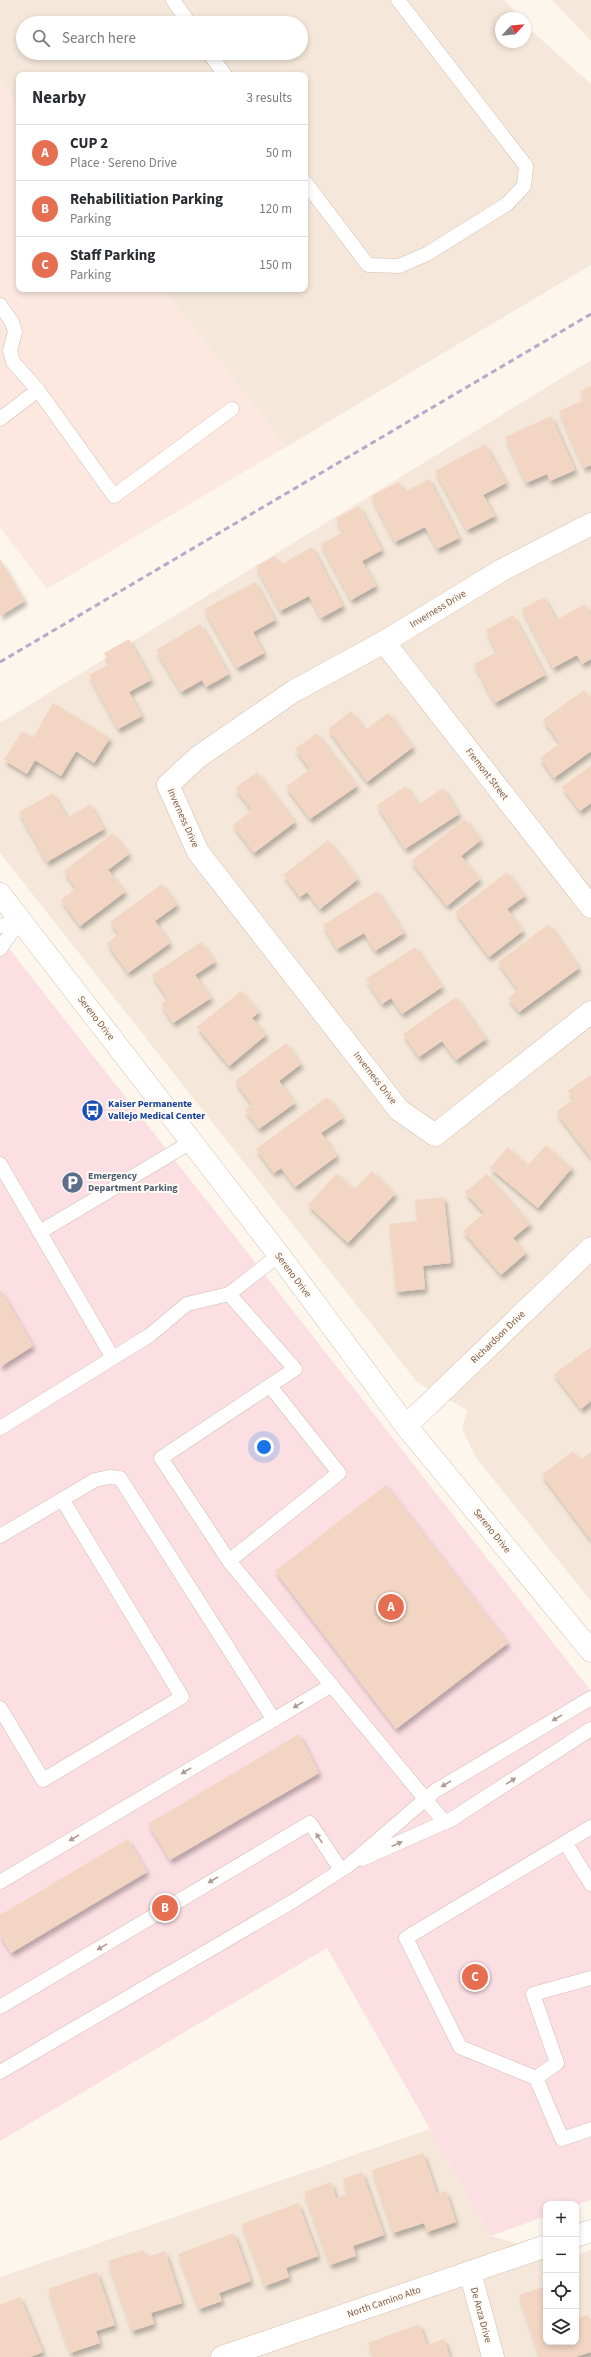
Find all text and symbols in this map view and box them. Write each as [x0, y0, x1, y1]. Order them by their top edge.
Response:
north arrow [495, 12, 531, 48]
search box [16, 16, 308, 60]
icon: search [30, 27, 52, 49]
text: Search here [62, 28, 136, 49]
text: Nearby [32, 86, 86, 110]
text: 3 results [247, 89, 292, 107]
text: CUP 2 [70, 133, 108, 154]
text: A [41, 144, 49, 162]
text: 50 m [266, 144, 292, 162]
text: Place · Sereno Drive [70, 154, 177, 172]
text: Rehabilitiation Parking [70, 189, 223, 210]
text: B [41, 200, 49, 218]
text: 120 m [259, 200, 292, 218]
text: Parking [70, 210, 111, 228]
text: Staff Parking [70, 245, 155, 266]
text: C [41, 256, 49, 274]
text: 150 m [259, 256, 292, 274]
text: Parking [70, 266, 111, 284]
street label: Inverness Drive [407, 587, 469, 631]
street label: Fremont Street [462, 745, 512, 803]
street label: Inverness Drive [164, 786, 202, 850]
street label: Sereno Drive [74, 993, 118, 1043]
street label: Inverness Drive [350, 1049, 400, 1107]
bus stop icon: Kaiser Permanente Vallejo Medical Center [80, 1097, 106, 1123]
place label: Kaiser Permanente Vallejo Medical Center [107, 1097, 205, 1123]
parking icon: Emergency Department Parking [60, 1169, 86, 1195]
place label: Emergency Department Parking [88, 1169, 178, 1195]
street label: Sereno Drive [271, 1250, 315, 1300]
street label: Richardson Drive [468, 1307, 528, 1367]
your location [254, 1437, 274, 1457]
street label: Sereno Drive [470, 1506, 514, 1556]
pin: A [378, 1592, 404, 1622]
one-way arrow [292, 1702, 304, 1709]
one-way arrow [551, 1714, 563, 1721]
one-way arrow [180, 1768, 192, 1775]
one-way arrow [505, 1777, 516, 1785]
one-way arrow [440, 1781, 452, 1788]
one-way arrow [316, 1832, 323, 1843]
one-way arrow [68, 1834, 80, 1841]
one-way arrow [391, 1841, 403, 1847]
one-way arrow [207, 1877, 219, 1884]
pin: B [152, 1893, 178, 1923]
one-way arrow [96, 1943, 108, 1950]
pin: C [462, 1962, 488, 1992]
map controls [543, 2201, 579, 2345]
button: + [543, 2201, 579, 2237]
button: − [543, 2237, 579, 2273]
button: locate [543, 2273, 579, 2309]
street label: North Camino Alto [345, 2283, 423, 2321]
street label: De Anza Drive [467, 2286, 495, 2344]
button: layers [543, 2309, 579, 2345]

